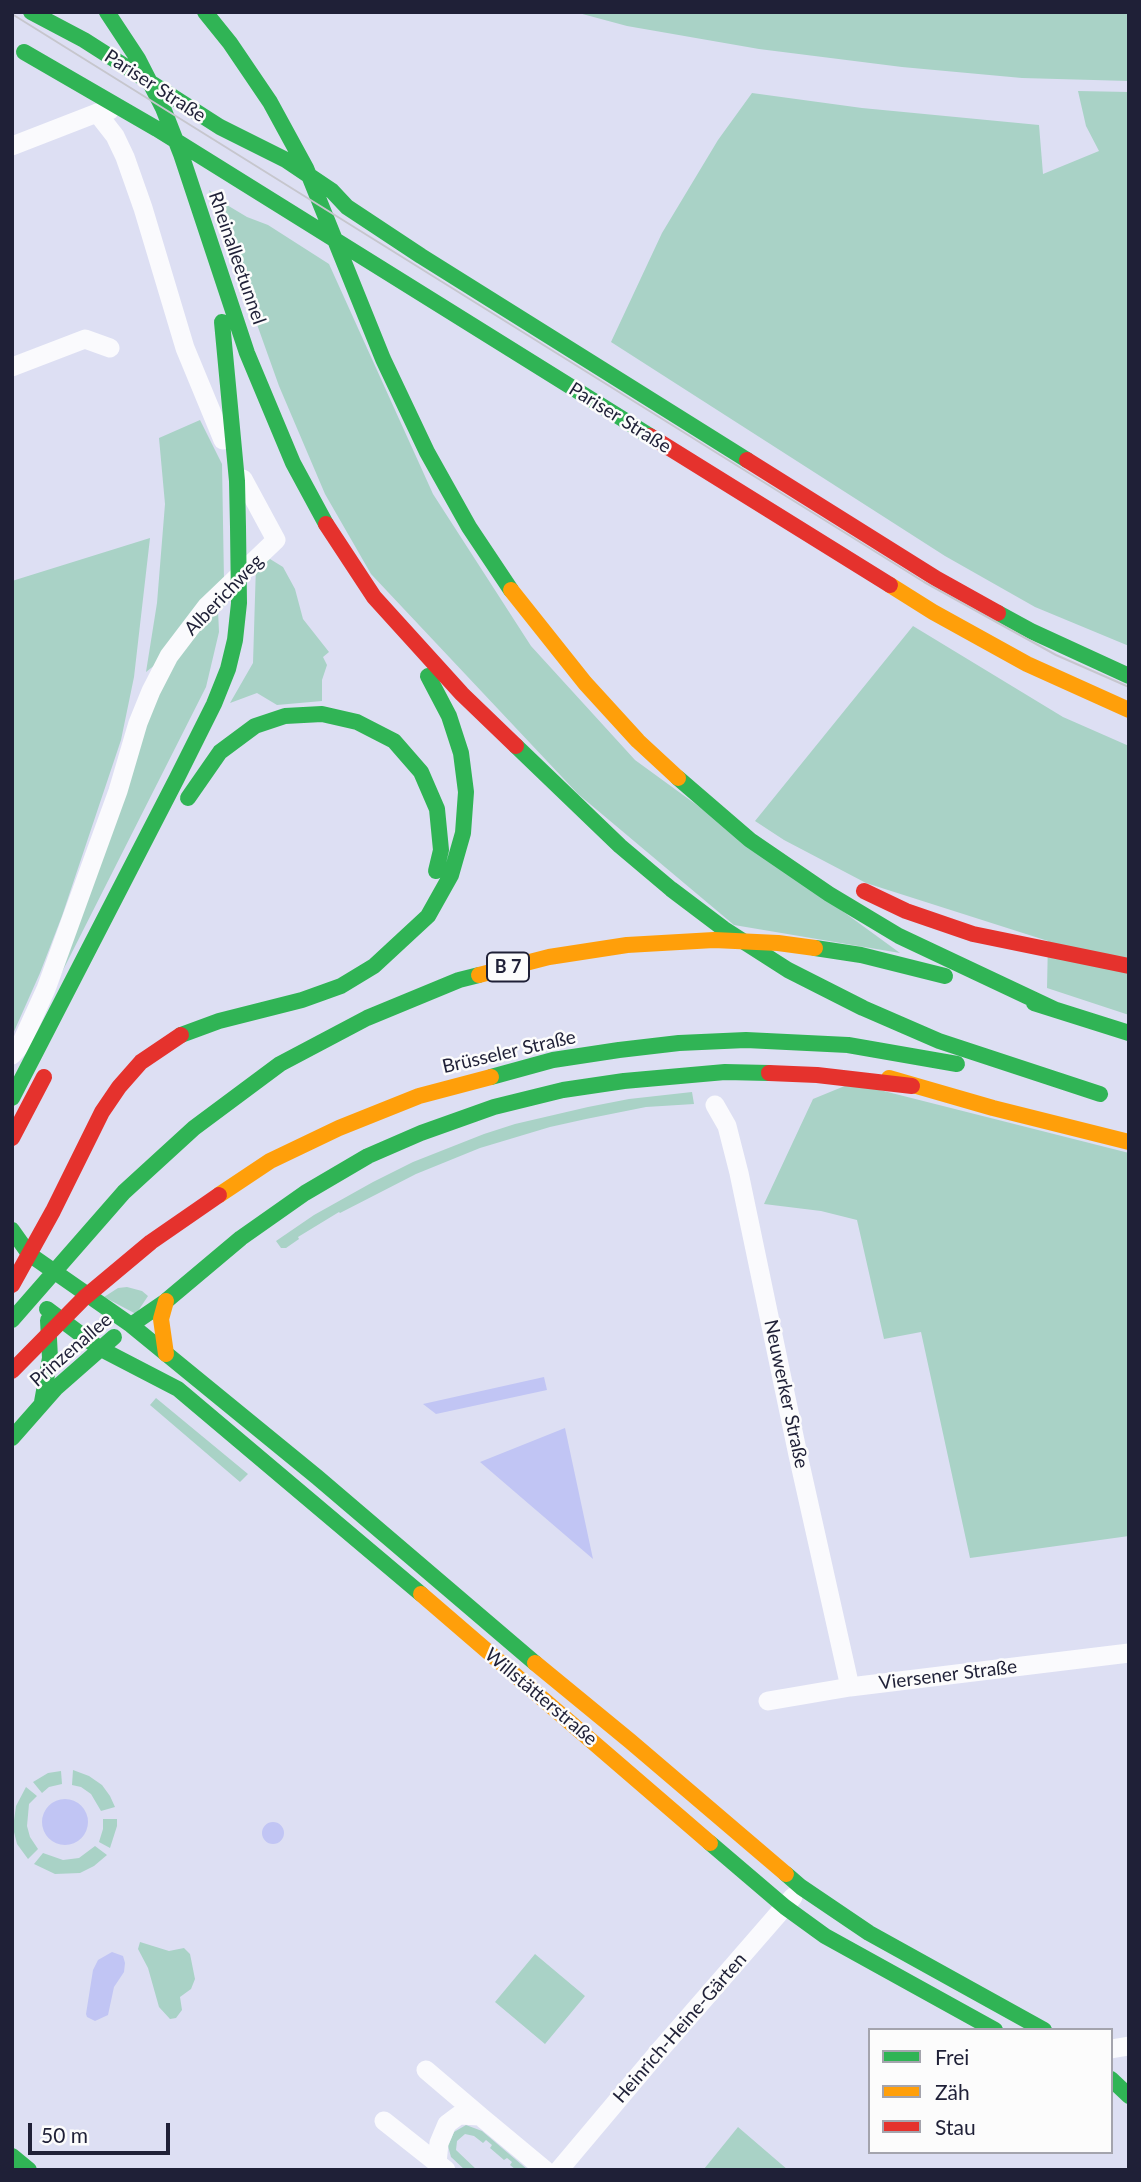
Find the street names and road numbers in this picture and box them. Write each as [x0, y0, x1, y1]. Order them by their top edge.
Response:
street label: Pariser Straße [100, 45, 210, 127]
street label: Rheinalleetunnel [204, 189, 270, 327]
street label: Pariser Straße [565, 378, 675, 458]
street label: Alberichweg [180, 550, 268, 640]
road number: B 7 [487, 952, 529, 982]
street label: Brüsseler Straße [440, 1026, 578, 1078]
street label: Prinzenallee [25, 1308, 117, 1392]
street label: Neuwerker Straße [759, 1318, 813, 1470]
street label: Willstätterstraße [480, 1643, 602, 1751]
street label: Viersener Straße [878, 1655, 1018, 1695]
street label: Heinrich-Heine-Gärten [609, 1948, 751, 2108]

